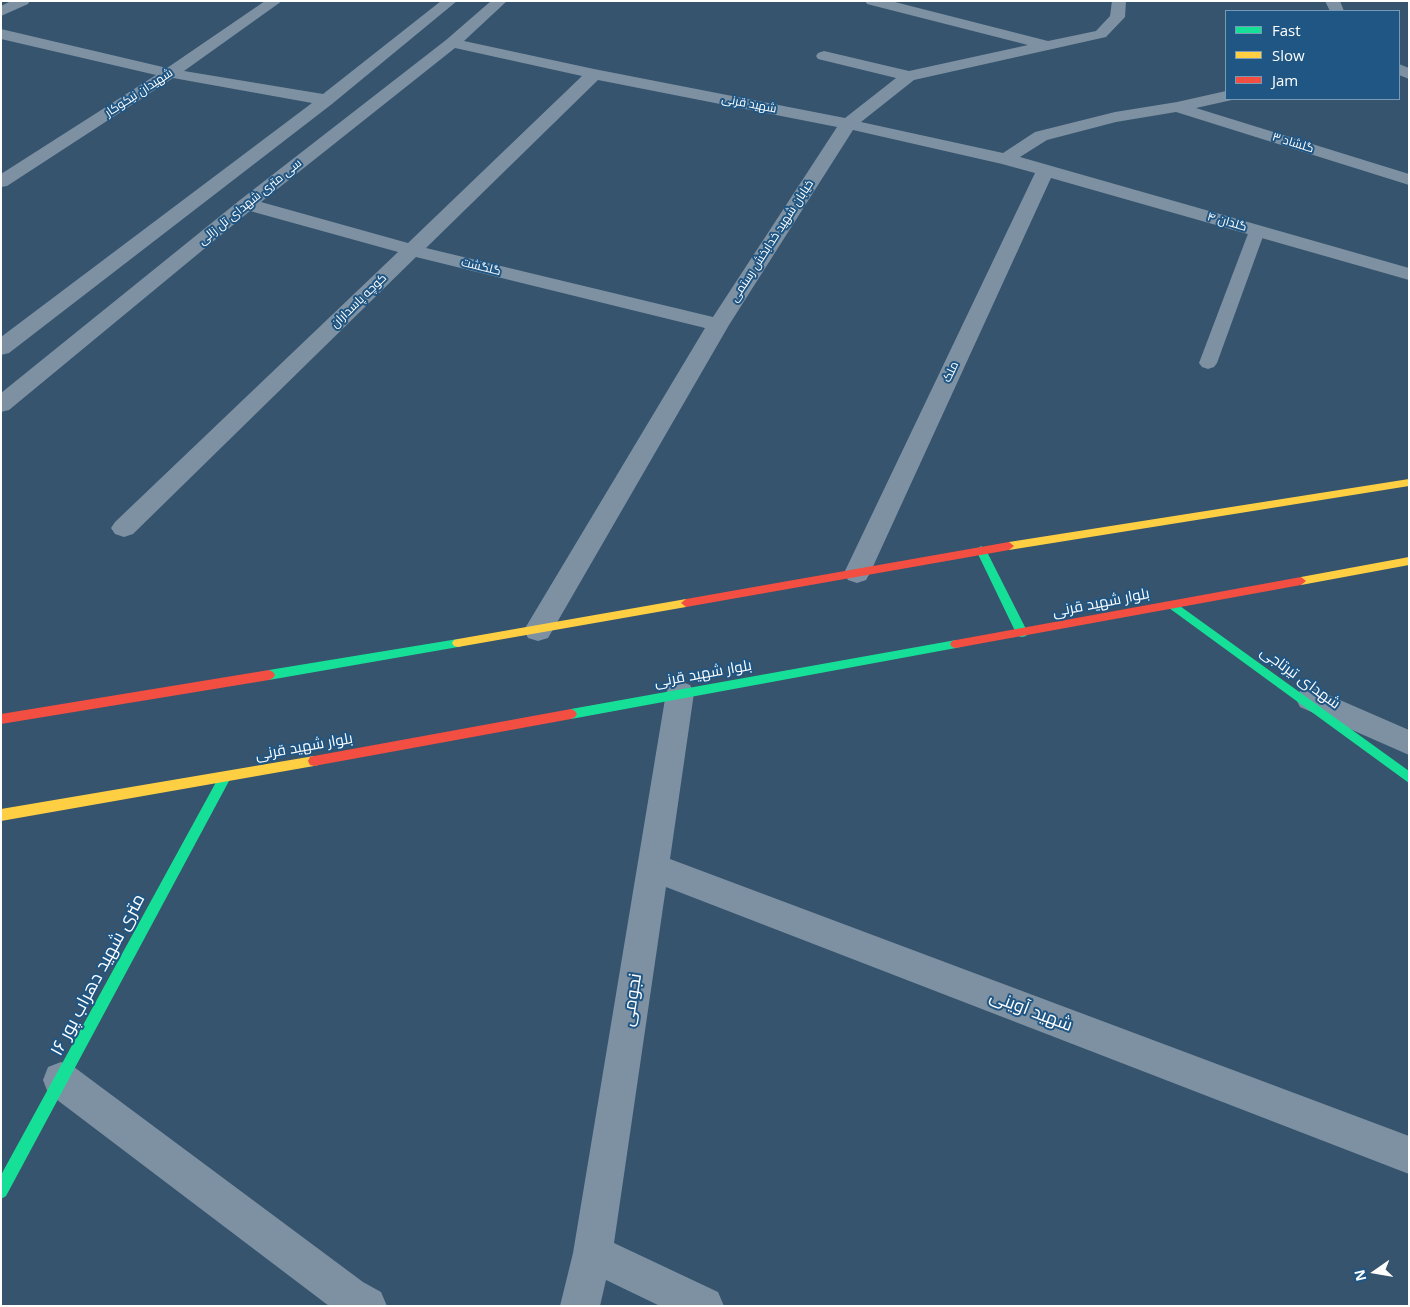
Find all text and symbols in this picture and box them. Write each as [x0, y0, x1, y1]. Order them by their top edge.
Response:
legend [1225, 10, 1400, 100]
text: Fast [1272, 20, 1301, 40]
text: Slow [1272, 45, 1305, 65]
street label: شهیدان نیکوکار [102, 66, 176, 120]
text: Jam [1272, 70, 1298, 90]
street label: شهید قرنی [720, 92, 778, 116]
street label: گلشاد ۳ [1270, 130, 1316, 156]
street label: سی متری شهدای تل زالی [195, 156, 305, 248]
street label: خیابان شهید خدابخش رستمی [727, 177, 817, 305]
street label: گلدان ۴ [1206, 209, 1248, 235]
street label: گلگشت [460, 255, 502, 279]
street label: کوچه پاسداران [328, 271, 390, 331]
street label: ملک [940, 359, 962, 385]
street label: بلوار شهید قرنی [1051, 585, 1151, 621]
street label: شهدای تیرتاجی [1256, 643, 1344, 713]
street label: بلوار شهید قرنی [653, 657, 753, 691]
street label: بلوار شهید قرنی [254, 730, 354, 764]
street label: ۱۶ متری شهید دهراب پور [46, 890, 150, 1060]
street label: نجومی [617, 972, 647, 1028]
street label: شهید آوینی [987, 985, 1075, 1037]
north arrow [1350, 1247, 1400, 1297]
text: N [1349, 1268, 1370, 1283]

